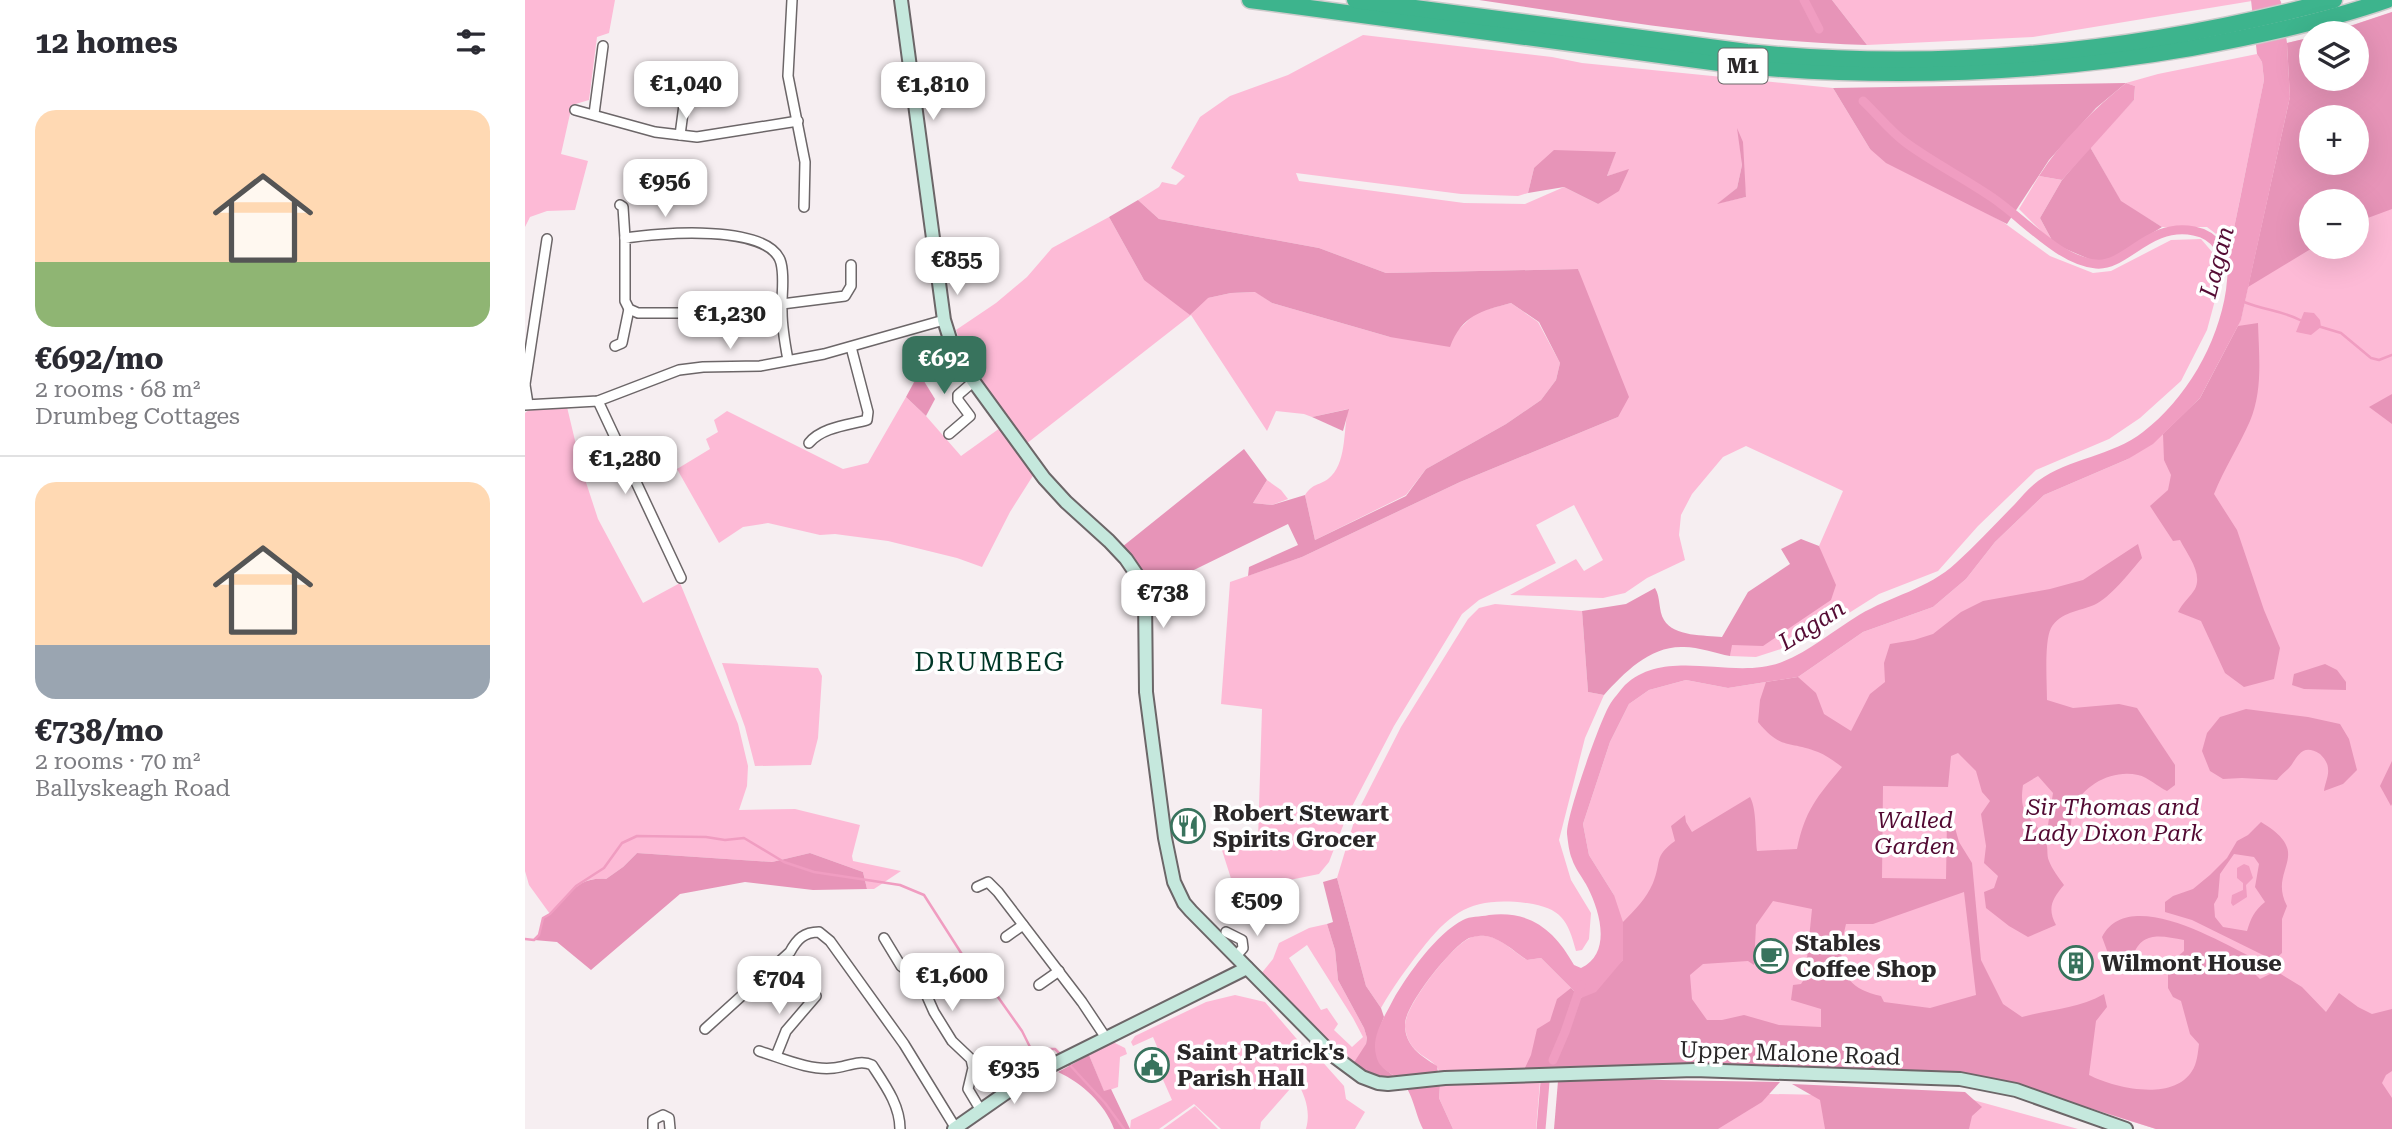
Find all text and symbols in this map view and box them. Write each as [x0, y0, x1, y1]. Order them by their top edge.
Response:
map controls [2299, 21, 2369, 259]
button: layers [2299, 21, 2369, 91]
icon: filters [452, 23, 490, 61]
text: 12 homes [35, 25, 178, 60]
road number: M1 [1719, 48, 1767, 84]
pin: €1,040 [629, 61, 743, 121]
pin: €1,810 [876, 62, 990, 122]
text: €1,040 [650, 70, 722, 97]
text: €1,810 [897, 71, 969, 98]
button: + [2299, 105, 2369, 175]
icon: home [200, 155, 326, 281]
pin: €956 [624, 160, 706, 219]
text: €956 [639, 168, 691, 195]
button: − [2299, 189, 2369, 259]
water label: Lagan [2194, 223, 2240, 302]
pin: €855 [916, 238, 998, 297]
text: €855 [931, 246, 983, 273]
pin: €1,230 [673, 292, 787, 351]
text: €1,230 [694, 300, 766, 327]
pin: €692 [903, 336, 985, 396]
text: €692/mo [35, 341, 164, 376]
text: €692 [918, 345, 970, 372]
text: 2 rooms · 68 m² [35, 376, 201, 403]
text: Drumbeg Cottages [35, 403, 240, 430]
pin: €1,280 [568, 436, 682, 496]
text: €1,280 [589, 445, 661, 472]
icon: home [200, 527, 326, 653]
pin: €738 [1122, 570, 1204, 630]
text: €738 [1137, 579, 1189, 606]
water label: Lagan [1773, 594, 1850, 657]
district label: DRUMBEG [914, 647, 1066, 677]
text: €738/mo [35, 713, 164, 748]
text: 2 rooms · 70 m² [35, 748, 201, 775]
text: Ballyskeagh Road [35, 775, 230, 802]
park label: Sir Thomas and Lady Dixon Park [2022, 794, 2203, 847]
place label: Robert Stewart Spirits Grocer [1213, 800, 1389, 853]
restaurant icon: Robert Stewart Spirits Grocer [1169, 807, 1207, 845]
park label: Walled Garden [1874, 807, 1956, 860]
pin: €509 [1216, 878, 1298, 938]
text: €509 [1231, 887, 1283, 914]
place label: Stables Coffee Shop [1795, 930, 1937, 983]
cafe icon: Stables Coffee Shop [1752, 937, 1790, 975]
building icon: Wilmont House [2057, 944, 2095, 982]
place label: Wilmont House [2101, 950, 2282, 977]
pin: €1,600 [895, 954, 1009, 1013]
pin: €704 [738, 956, 820, 1016]
text: €1,600 [916, 962, 988, 989]
text: €704 [753, 965, 805, 992]
street label: Upper Malone Road [1679, 1036, 1901, 1071]
place label: Saint Patrick's Parish Hall [1177, 1039, 1345, 1092]
pin: €935 [973, 1046, 1055, 1106]
public building icon: Saint Patrick's Parish Hall [1133, 1046, 1171, 1084]
text: €935 [988, 1055, 1040, 1082]

